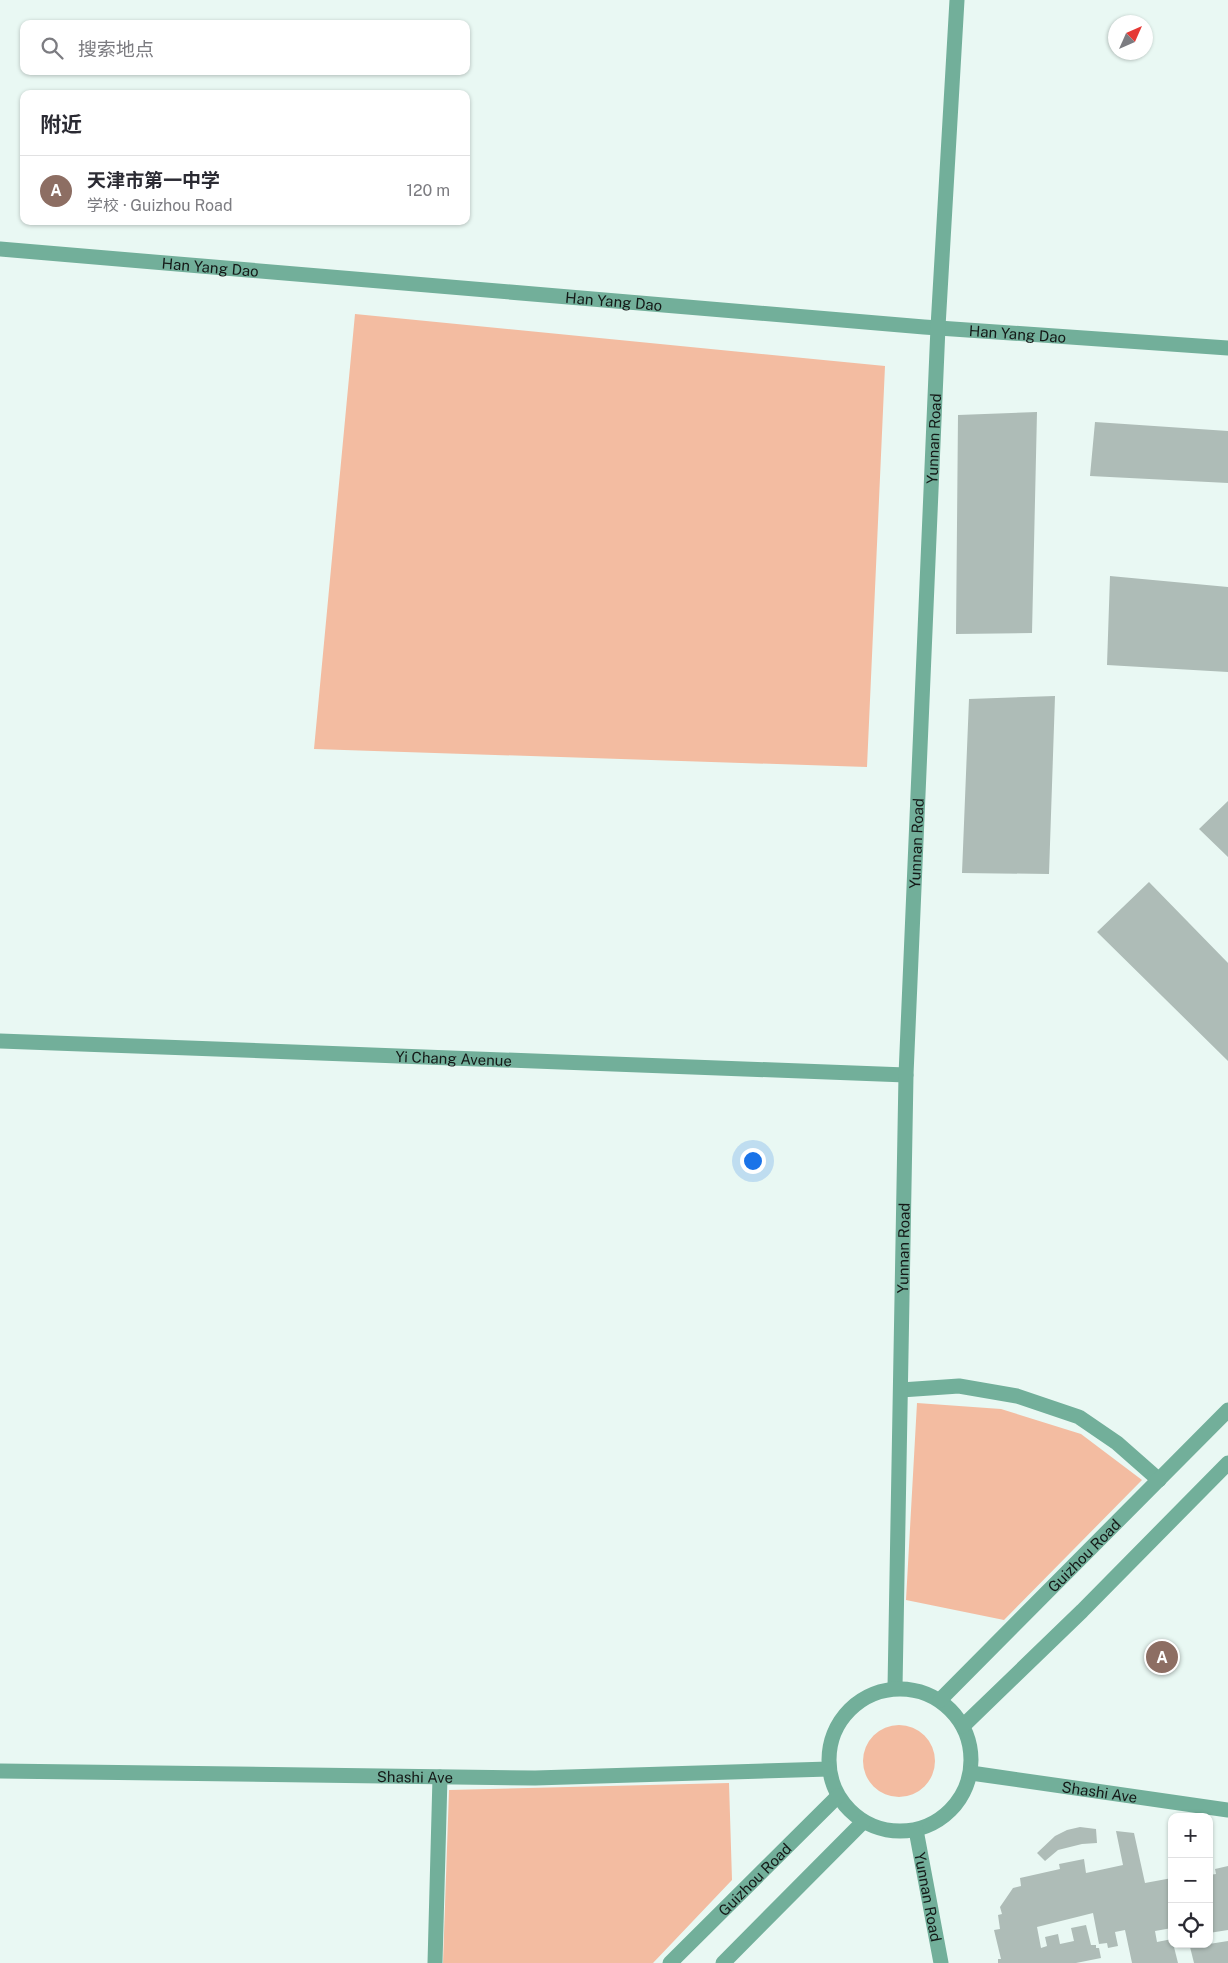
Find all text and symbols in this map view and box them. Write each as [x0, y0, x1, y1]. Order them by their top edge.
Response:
north arrow [1108, 15, 1153, 60]
search box [20, 20, 470, 75]
icon: search [38, 34, 66, 62]
text: 搜索地点 [78, 38, 154, 60]
text: 附近 [40, 112, 82, 137]
text: 天津市第一中学 [87, 169, 220, 191]
text: A [50, 181, 62, 200]
text: 120 m [406, 181, 450, 200]
text: 学校 · Guizhou Road [87, 196, 232, 215]
street label: Han Yang Dao [161, 254, 259, 279]
street label: Han Yang Dao [565, 288, 663, 313]
street label: Han Yang Dao [968, 322, 1067, 345]
street label: Yunnan Road [923, 393, 944, 484]
street label: Yunnan Road [905, 798, 926, 889]
street label: Yi Chang Avenue [395, 1047, 512, 1069]
your location [740, 1148, 766, 1174]
street label: Yunnan Road [894, 1203, 912, 1294]
street label: Guizhou Road [1044, 1515, 1124, 1595]
pin: A [1146, 1638, 1178, 1676]
street label: Shashi Ave [377, 1767, 453, 1785]
street label: Shashi Ave [1061, 1778, 1139, 1805]
map controls [1168, 1813, 1213, 1948]
button: + [1168, 1813, 1213, 1858]
street label: Guizhou Road [714, 1839, 794, 1919]
street label: Yunnan Road [912, 1851, 945, 1943]
button: − [1168, 1858, 1213, 1903]
button: locate [1168, 1903, 1213, 1948]

